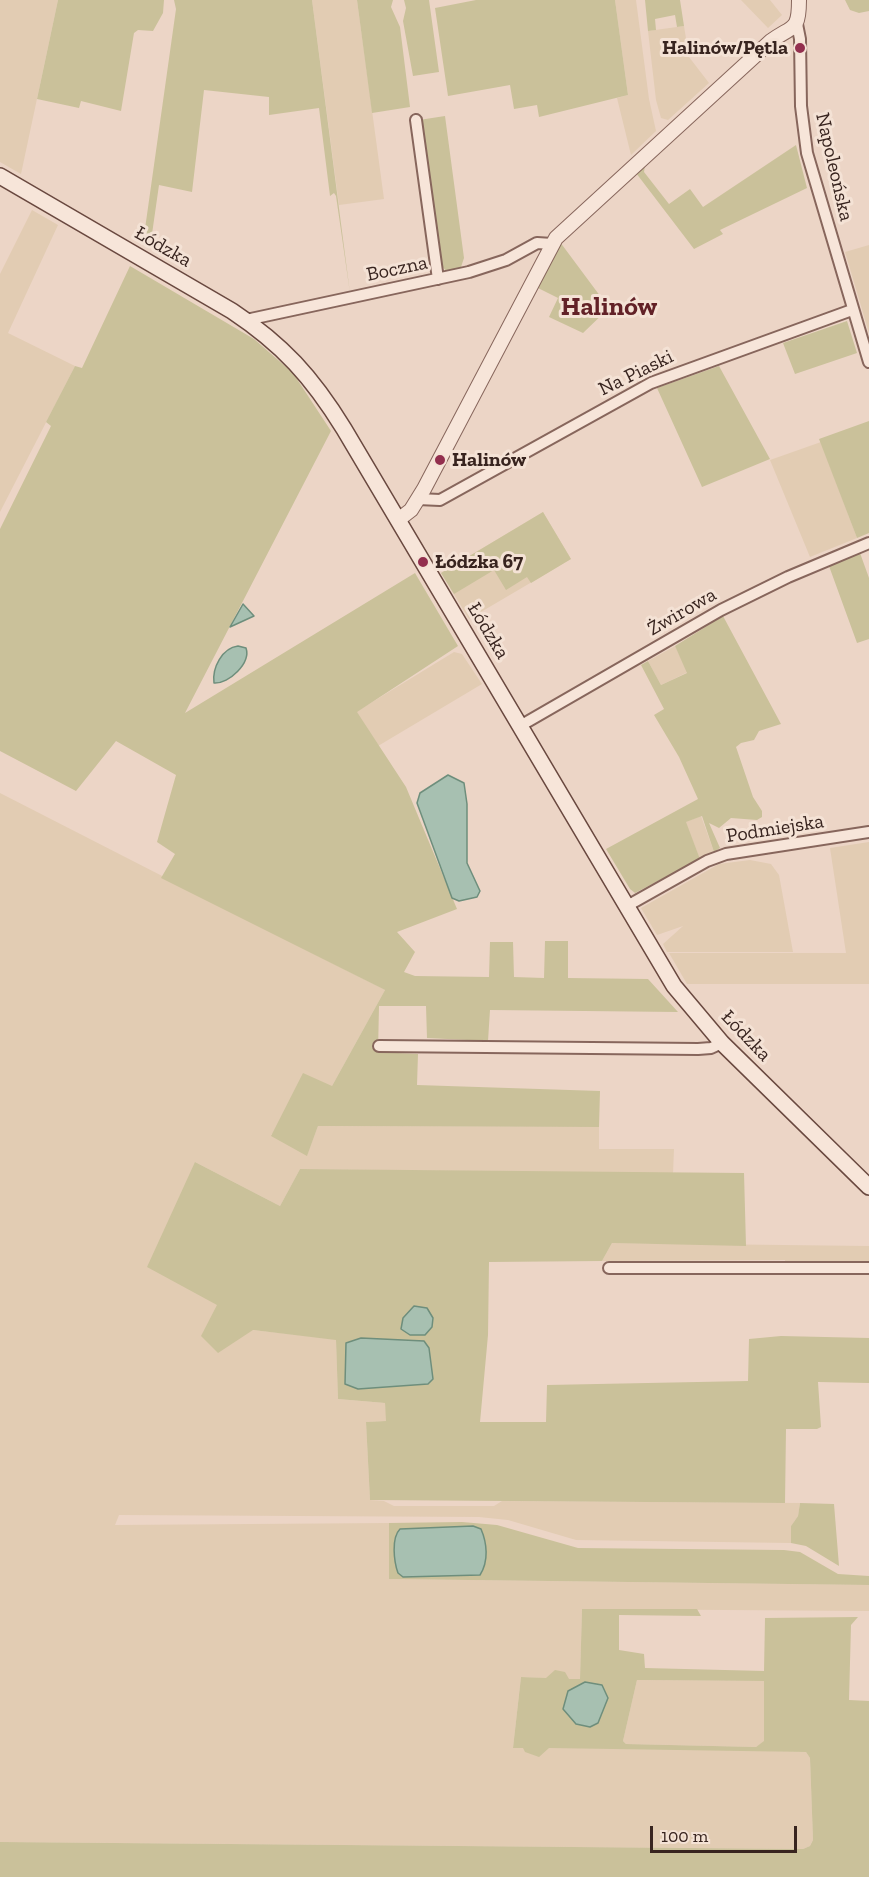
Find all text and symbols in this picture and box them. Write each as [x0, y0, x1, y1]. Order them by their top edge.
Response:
place label: Halinów/Pętla [662, 36, 788, 60]
marker: Halinów/Pętla [793, 41, 807, 55]
street label: Napoleońska [810, 110, 858, 224]
street label: Łódzka [130, 221, 196, 273]
street label: Boczna [364, 251, 430, 287]
district label: Halinów [561, 292, 657, 324]
street label: Na Piaski [595, 345, 677, 401]
place label: Halinów [452, 448, 526, 472]
marker: Halinów [433, 453, 447, 467]
place label: Łódzka 67 [435, 550, 523, 574]
marker: Łódzka 67 [416, 555, 430, 569]
street label: Żwirowa [643, 583, 721, 641]
street label: Łódzka [462, 598, 514, 664]
street label: Podmiejska [725, 809, 825, 849]
street label: Łódzka [716, 1006, 776, 1066]
scale bar [653, 1814, 800, 1852]
text: 100 m [661, 1825, 708, 1847]

